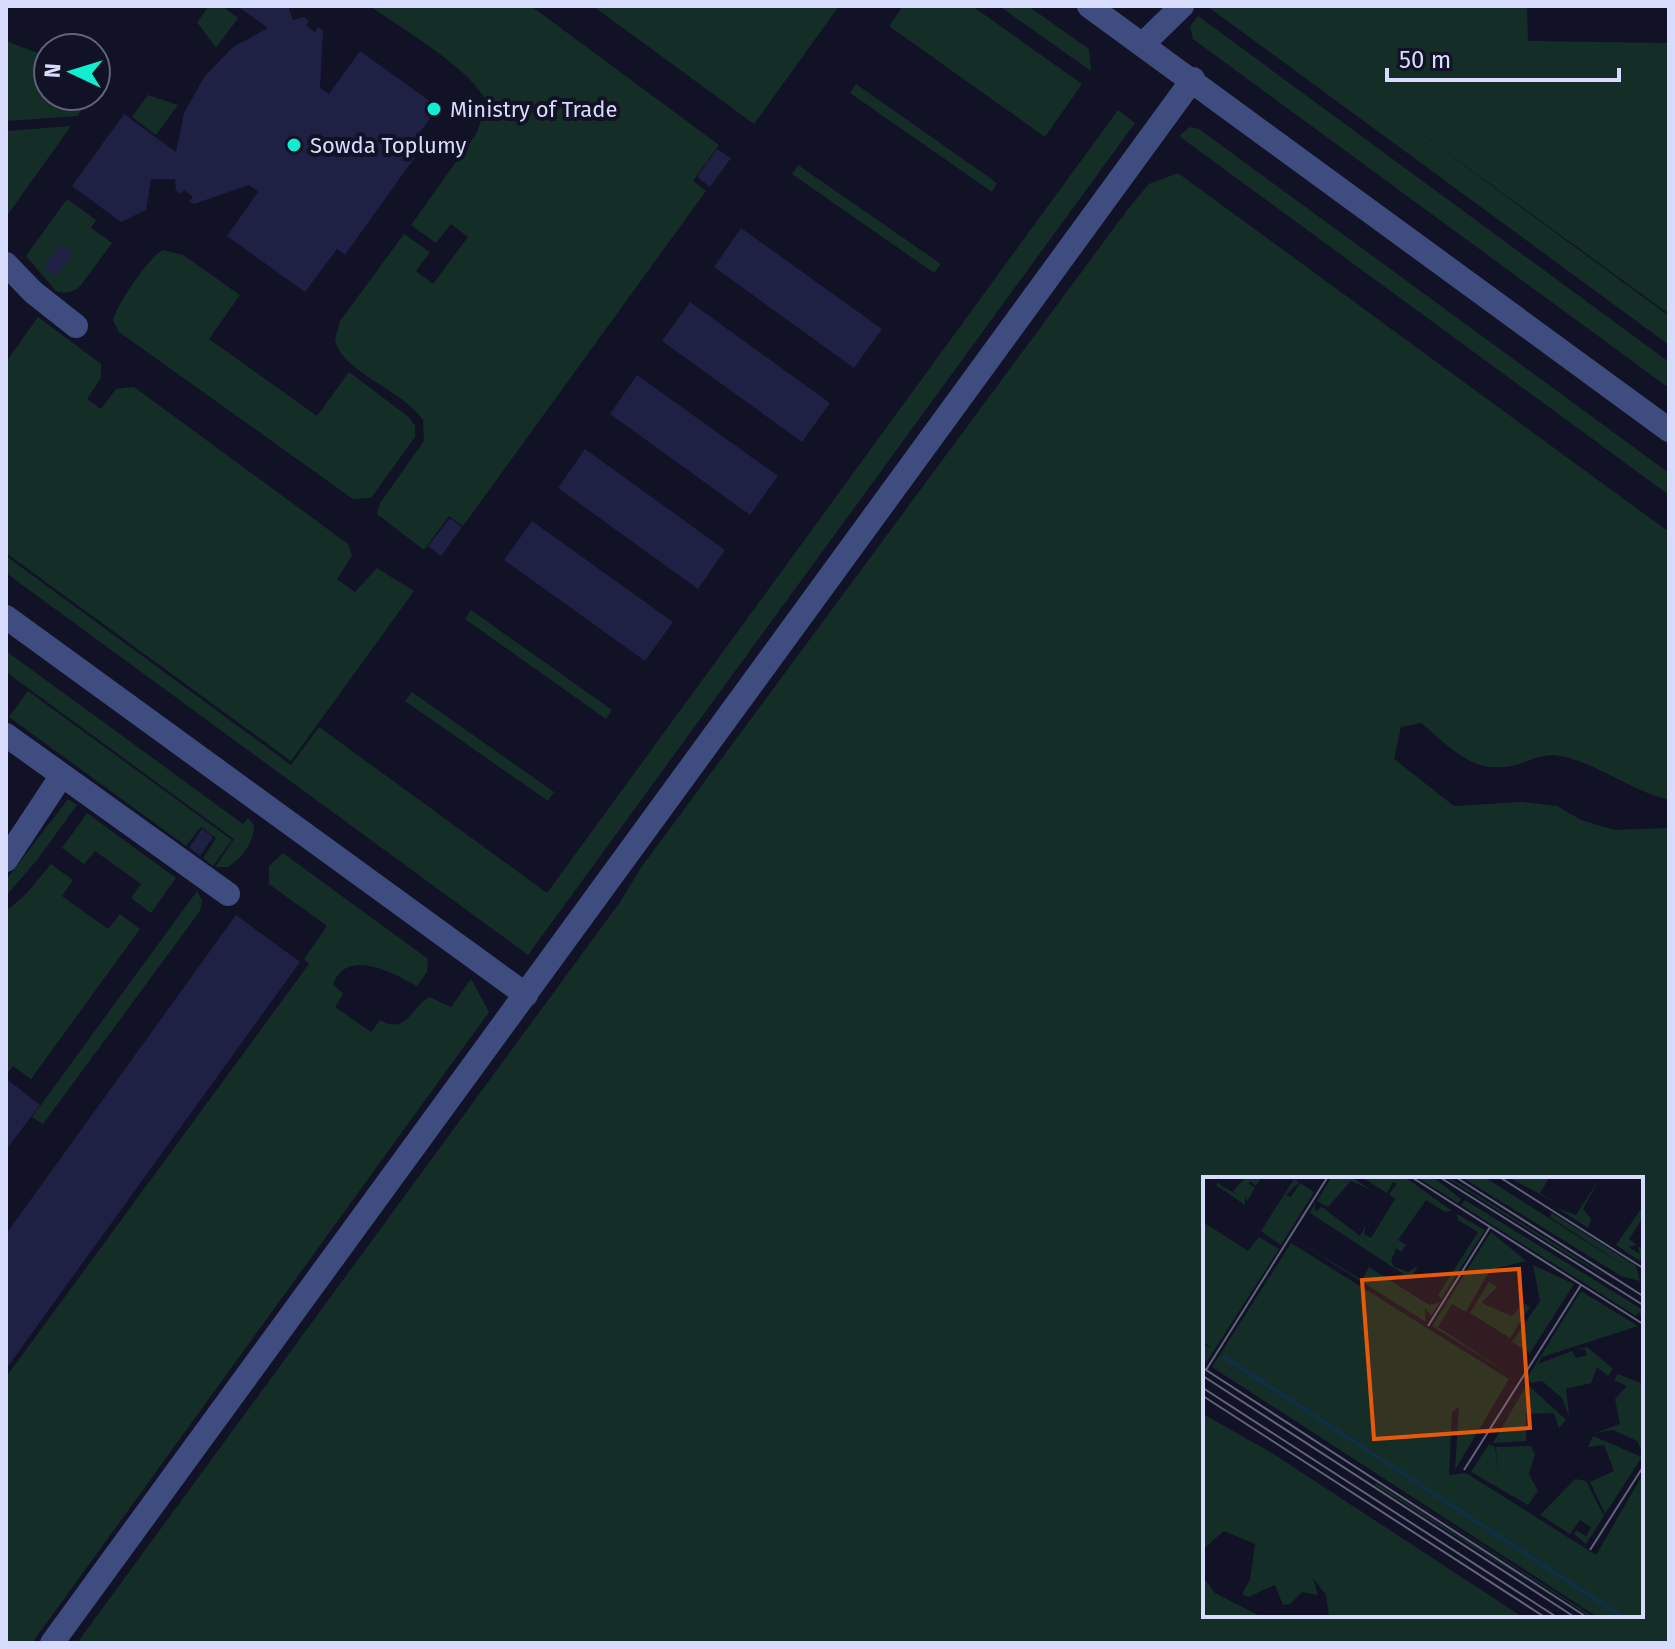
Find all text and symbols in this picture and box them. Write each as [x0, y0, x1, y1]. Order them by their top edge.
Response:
north arrow [32, 32, 112, 112]
scale bar [1387, 32, 1619, 82]
text: 50 m [1399, 46, 1451, 74]
text: N [39, 62, 67, 79]
place label: Ministry of Trade [450, 96, 617, 123]
marker: Ministry of Trade [425, 100, 443, 118]
place label: Sowda Toplumy [310, 132, 467, 159]
marker: Sowda Toplumy [285, 136, 303, 154]
inset map [1203, 1177, 1643, 1617]

